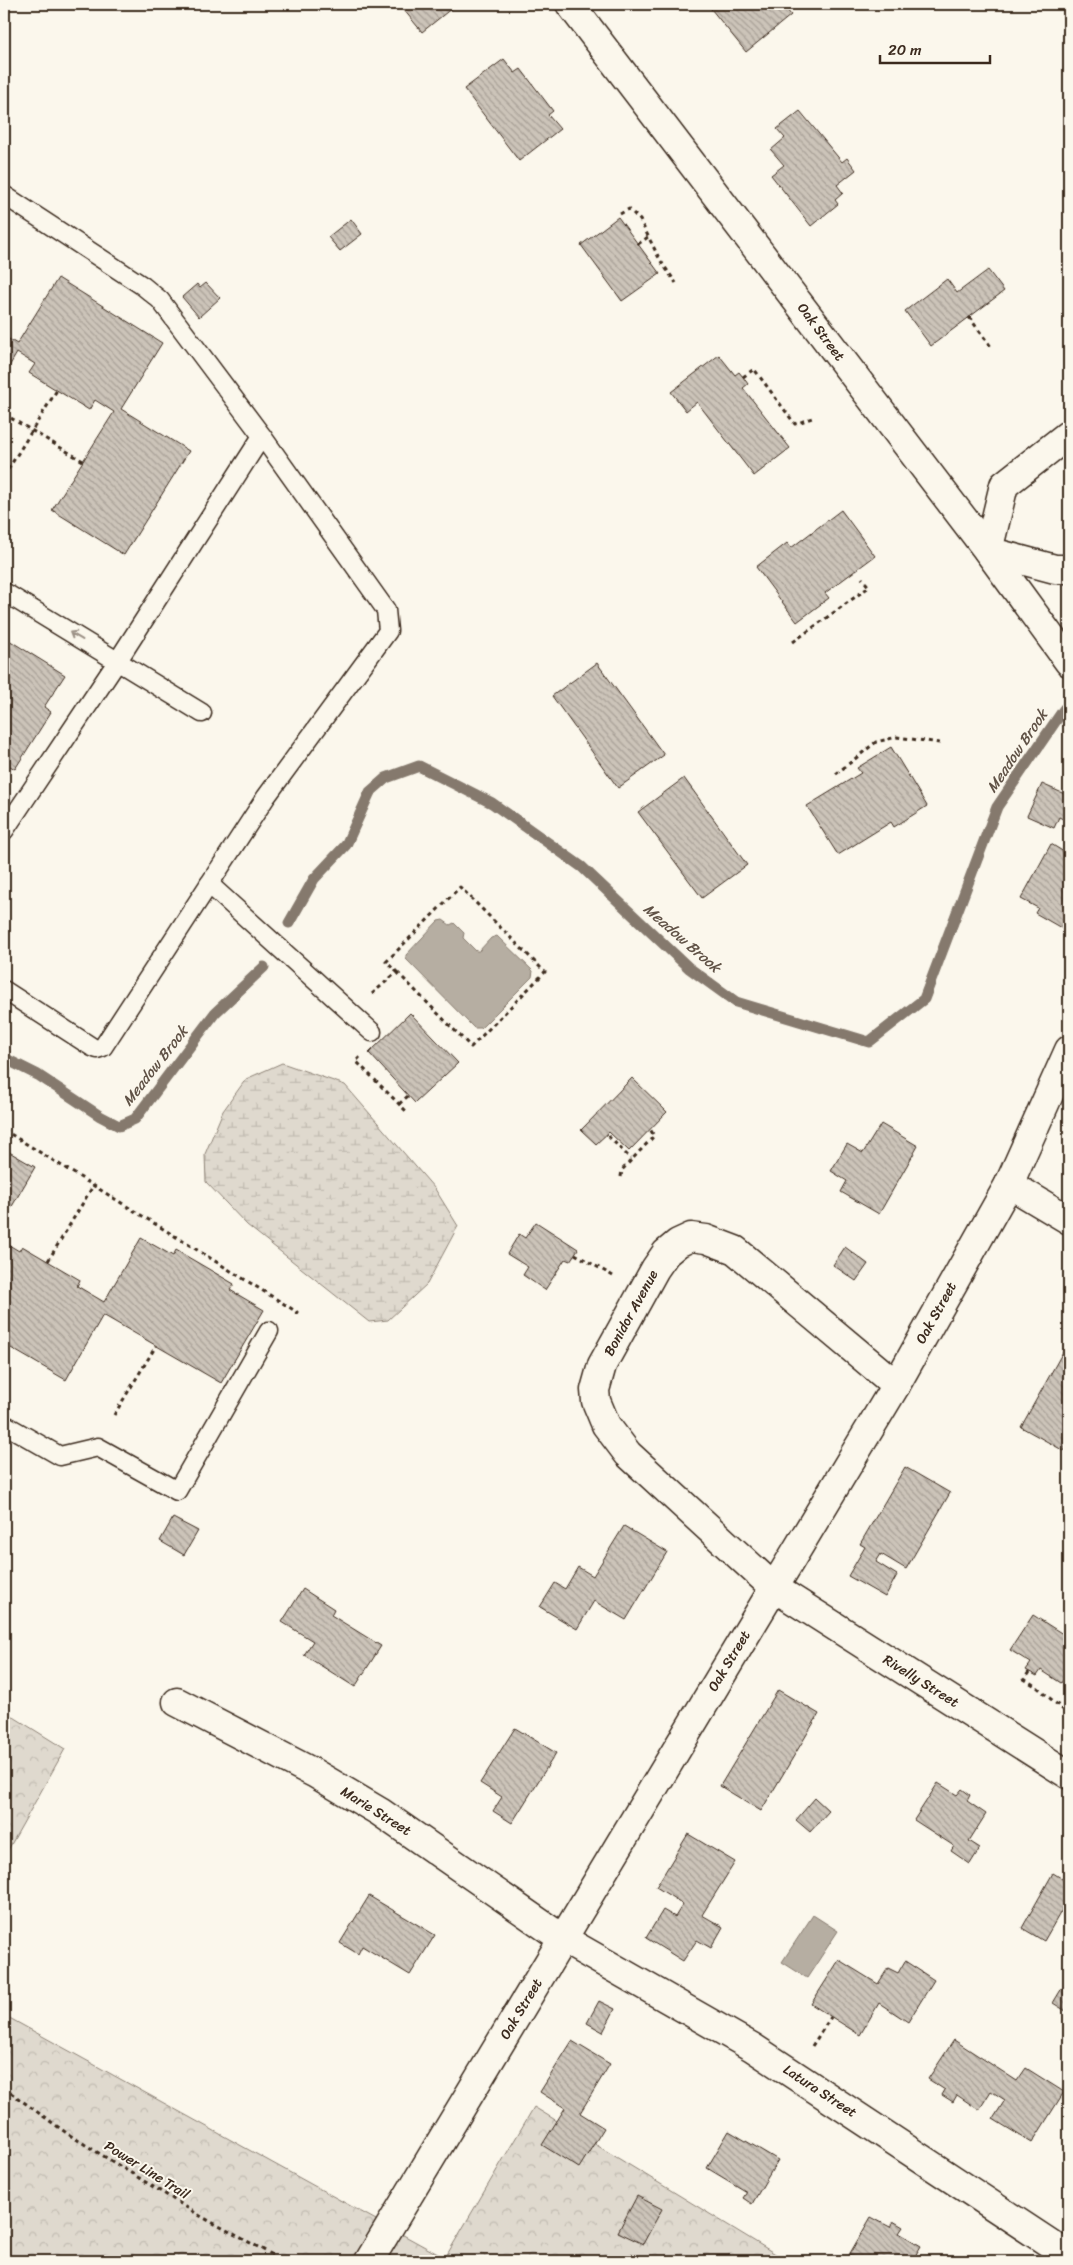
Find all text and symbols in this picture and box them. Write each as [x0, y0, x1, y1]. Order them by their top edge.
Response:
scale bar [880, 32, 990, 64]
text: 20 m [888, 37, 922, 63]
street label: Oak Street [791, 297, 851, 367]
one-way arrow [69, 631, 83, 641]
water label: Meadow Brook [979, 702, 1056, 798]
water label: Meadow Brook [637, 897, 728, 981]
water label: Meadow Brook [115, 1019, 196, 1112]
street label: Bonidor Avenue [597, 1265, 665, 1361]
street label: Oak Street [909, 1277, 963, 1349]
street label: Oak Street [701, 1625, 757, 1697]
street label: Rivelly Street [878, 1648, 964, 1714]
street label: Marie Street [336, 1779, 416, 1843]
street label: Oak Street [493, 1973, 549, 2045]
street label: Latura Street [778, 2058, 862, 2124]
street label: Power Line Trail [99, 2134, 196, 2207]

